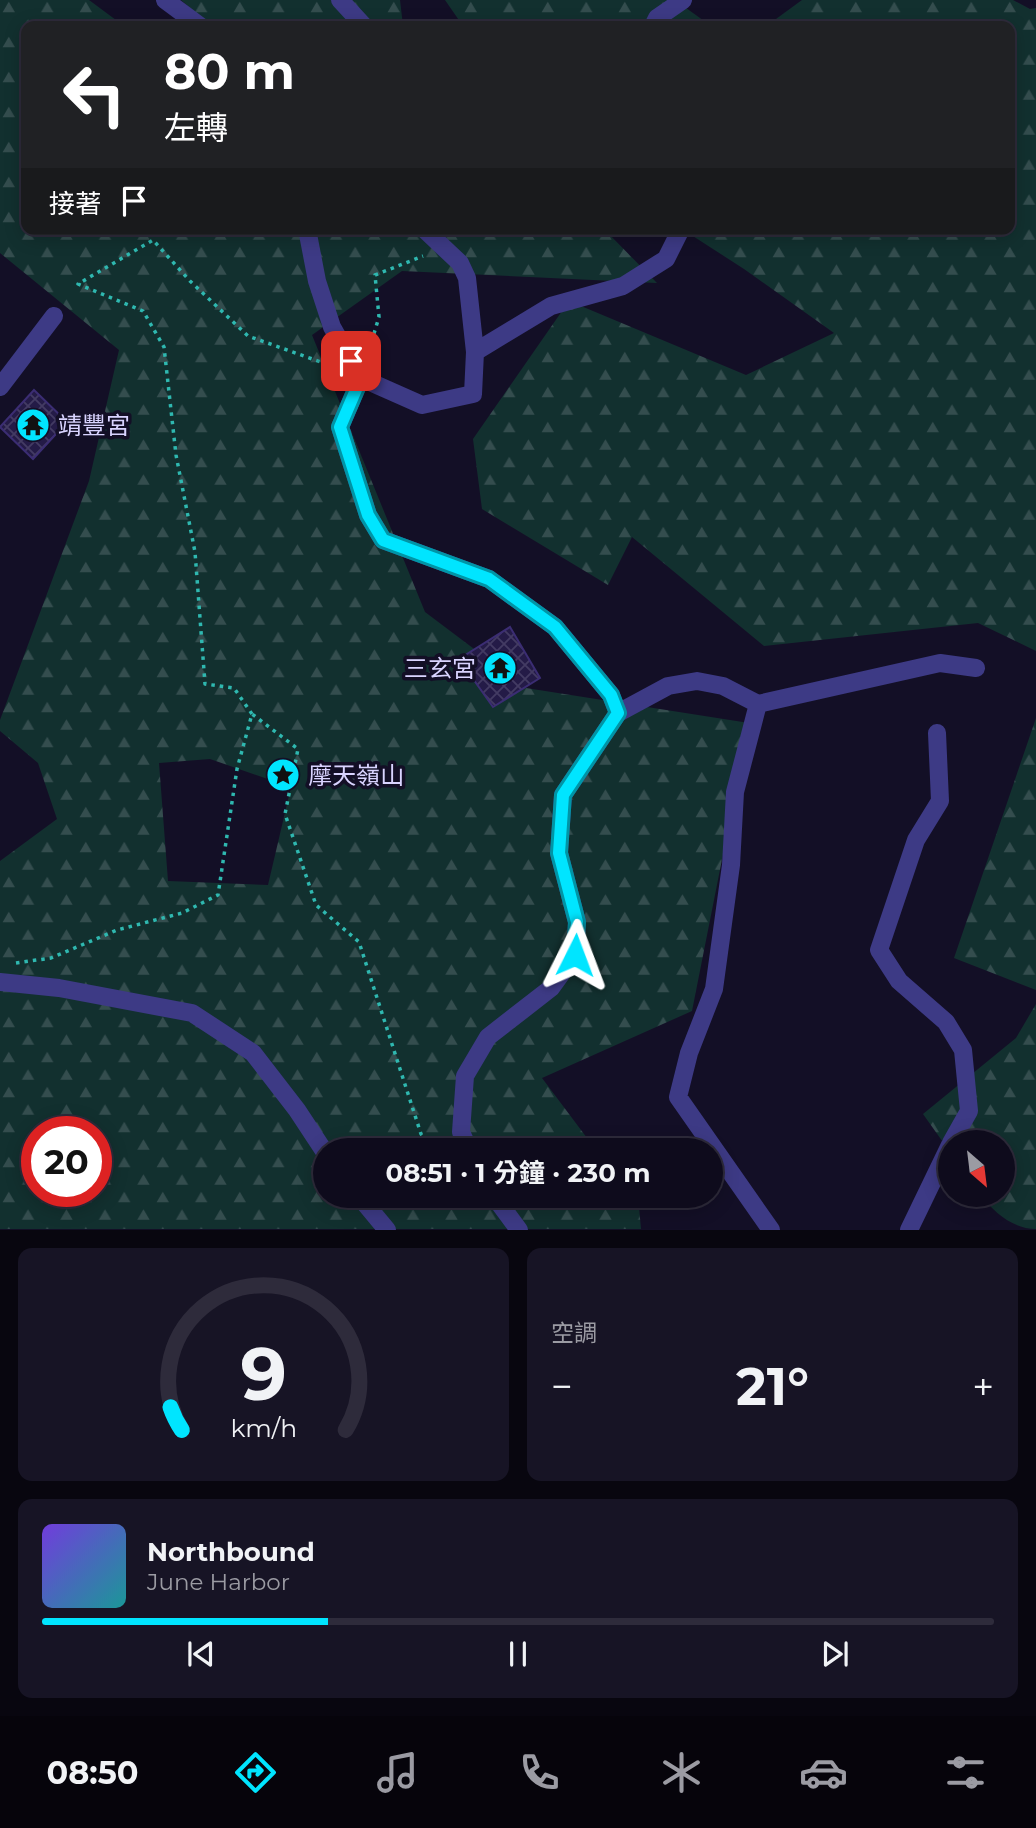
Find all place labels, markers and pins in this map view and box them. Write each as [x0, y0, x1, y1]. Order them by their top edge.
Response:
pin [321, 331, 381, 391]
temple icon: 靖豐宮 [14, 406, 52, 444]
place label: 靖豐宮 [58, 411, 130, 440]
temple icon: 三玄宮 [481, 649, 519, 687]
place label: 三玄宮 [404, 654, 476, 683]
place icon: 摩天嶺山 [264, 756, 302, 794]
place label: 摩天嶺山 [308, 761, 404, 790]

